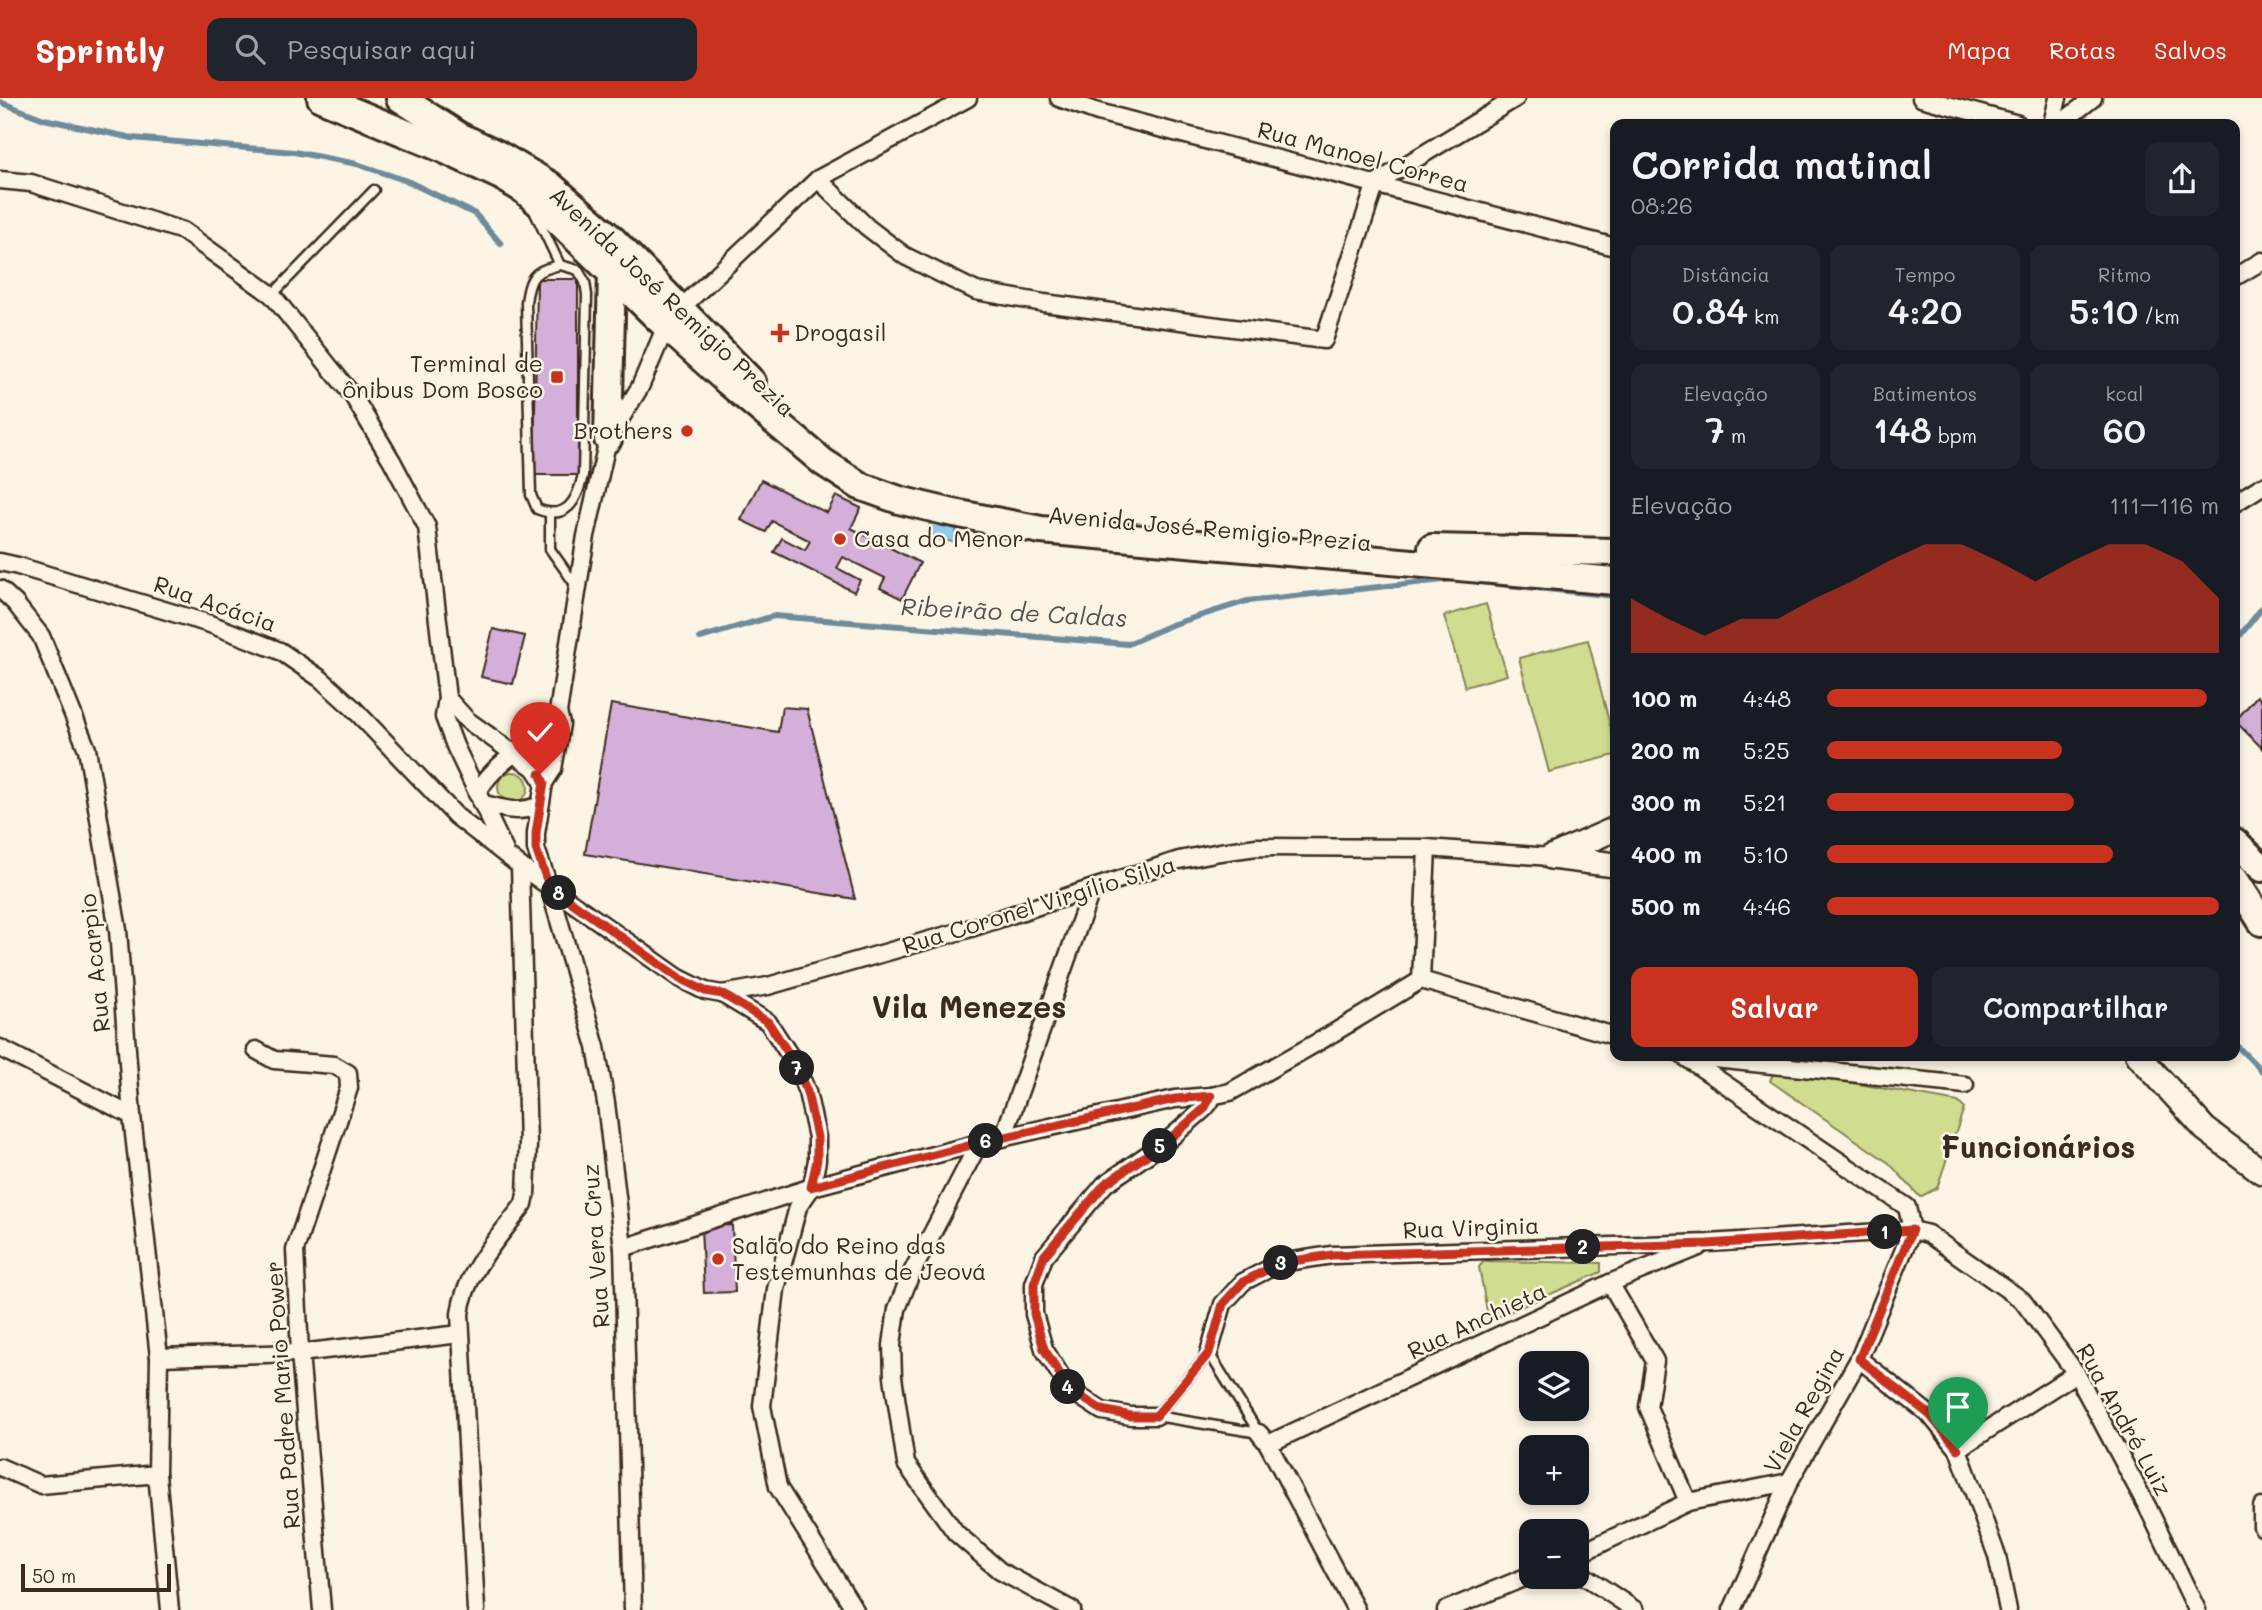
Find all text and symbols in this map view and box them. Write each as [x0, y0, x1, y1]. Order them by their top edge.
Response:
search box [207, 18, 697, 81]
text: Sprintly [35, 28, 165, 71]
icon: search [231, 30, 269, 68]
text: Pesquisar aqui [287, 32, 476, 66]
text: Mapa [1947, 34, 2011, 65]
text: Rotas [2049, 34, 2116, 65]
text: Salvos [2154, 34, 2227, 65]
street label: Rua Manoel Correa [1254, 113, 1472, 199]
text: Corrida matinal [1631, 139, 1932, 189]
button: share [2145, 142, 2219, 216]
street label: Avenida José Remigio Prezia [544, 180, 802, 423]
text: 08:26 [1631, 190, 1693, 220]
text: Distância [1682, 262, 1769, 287]
text: Tempo [1895, 262, 1955, 287]
text: Ritmo [2098, 262, 2151, 287]
text: 0.84 [1672, 287, 1748, 333]
text: 4:20 [1888, 287, 1962, 333]
text: 5:10 [2069, 287, 2138, 333]
text: km [1748, 304, 1779, 329]
text: /km [2138, 304, 2180, 329]
place label: Drogasil [794, 317, 887, 347]
marker: Drogasil [772, 325, 788, 341]
place label: Terminal de ônibus Dom Bosco [342, 348, 543, 404]
marker: Terminal de ônibus Dom Bosco [549, 369, 565, 385]
text: Elevação [1684, 381, 1767, 406]
text: Batimentos [1873, 381, 1977, 406]
text: kcal [2105, 381, 2143, 406]
text: 7 [1705, 406, 1725, 452]
text: 148 [1873, 406, 1932, 452]
text: 60 [2103, 406, 2146, 452]
place label: Brothers [573, 415, 673, 445]
marker: Brothers [679, 423, 695, 439]
text: m [1725, 423, 1746, 448]
text: bpm [1932, 423, 1977, 448]
text: Elevação [1631, 490, 1732, 520]
text: 111–116 m [2109, 490, 2219, 520]
street label: Avenida José Remigio Prezia [1047, 499, 1373, 557]
place label: Casa do Menor [854, 523, 1024, 553]
marker: Casa do Menor [832, 531, 848, 547]
street label: Rua Acácia [150, 568, 281, 638]
water label: Ribeirão de Caldas [900, 590, 1128, 633]
text: 100 m [1631, 683, 1697, 713]
text: 4:48 [1743, 683, 1791, 713]
pin [510, 702, 570, 774]
icon: check [521, 713, 559, 751]
text: 200 m [1631, 735, 1700, 765]
text: 5:25 [1743, 735, 1790, 765]
text: 300 m [1631, 787, 1701, 817]
text: 5:21 [1743, 787, 1787, 817]
text: 400 m [1631, 839, 1702, 869]
text: 5:10 [1743, 839, 1788, 869]
street label: Rua Coronel Virgílio Silva [898, 848, 1179, 960]
pin: 8 [542, 876, 576, 910]
text: 8 [553, 880, 564, 905]
text: 500 m [1631, 891, 1701, 921]
text: 4:46 [1743, 891, 1791, 921]
street label: Rua Acarpio [72, 892, 116, 1034]
button: Salvar [1631, 967, 1918, 1047]
button: Compartilhar [1932, 967, 2219, 1047]
district label: Vila Menezes [872, 986, 1066, 1026]
pin: 7 [780, 1051, 814, 1086]
text: 7 [791, 1055, 802, 1080]
pin: 6 [968, 1124, 1004, 1158]
district label: Funcionários [1941, 1126, 2135, 1166]
text: 6 [980, 1128, 991, 1153]
pin: 5 [1142, 1128, 1178, 1164]
text: 5 [1154, 1133, 1165, 1158]
street label: Rua Vera Cruz [574, 1163, 616, 1329]
street label: Rua Virginia [1402, 1210, 1540, 1244]
pin: 1 [1868, 1214, 1902, 1250]
text: 1 [1880, 1219, 1889, 1244]
place label: Salão do Reino das Testemunhas de Jeová [732, 1230, 986, 1286]
pin: 2 [1566, 1230, 1600, 1264]
text: 2 [1577, 1234, 1588, 1259]
pin: 3 [1264, 1246, 1298, 1280]
text: 3 [1275, 1250, 1286, 1275]
marker: Salão do Reino das Testemunhas de Jeová [710, 1251, 726, 1267]
street label: Rua Padre Mario Power [258, 1260, 306, 1530]
street label: Rua Anchieta [1402, 1275, 1551, 1365]
street label: Rua André Luiz [2071, 1338, 2179, 1501]
street label: Viela Regina [1756, 1341, 1850, 1478]
map controls [1519, 1351, 1589, 1589]
button: layers [1519, 1351, 1589, 1421]
pin: 4 [1050, 1370, 1086, 1404]
text: 4 [1061, 1374, 1074, 1399]
pin [1928, 1377, 1988, 1449]
icon: arrive [1939, 1388, 1977, 1426]
button: + [1519, 1435, 1589, 1505]
button: − [1519, 1519, 1589, 1589]
scale bar [21, 1561, 172, 1593]
text: 50 m [32, 1563, 76, 1588]

